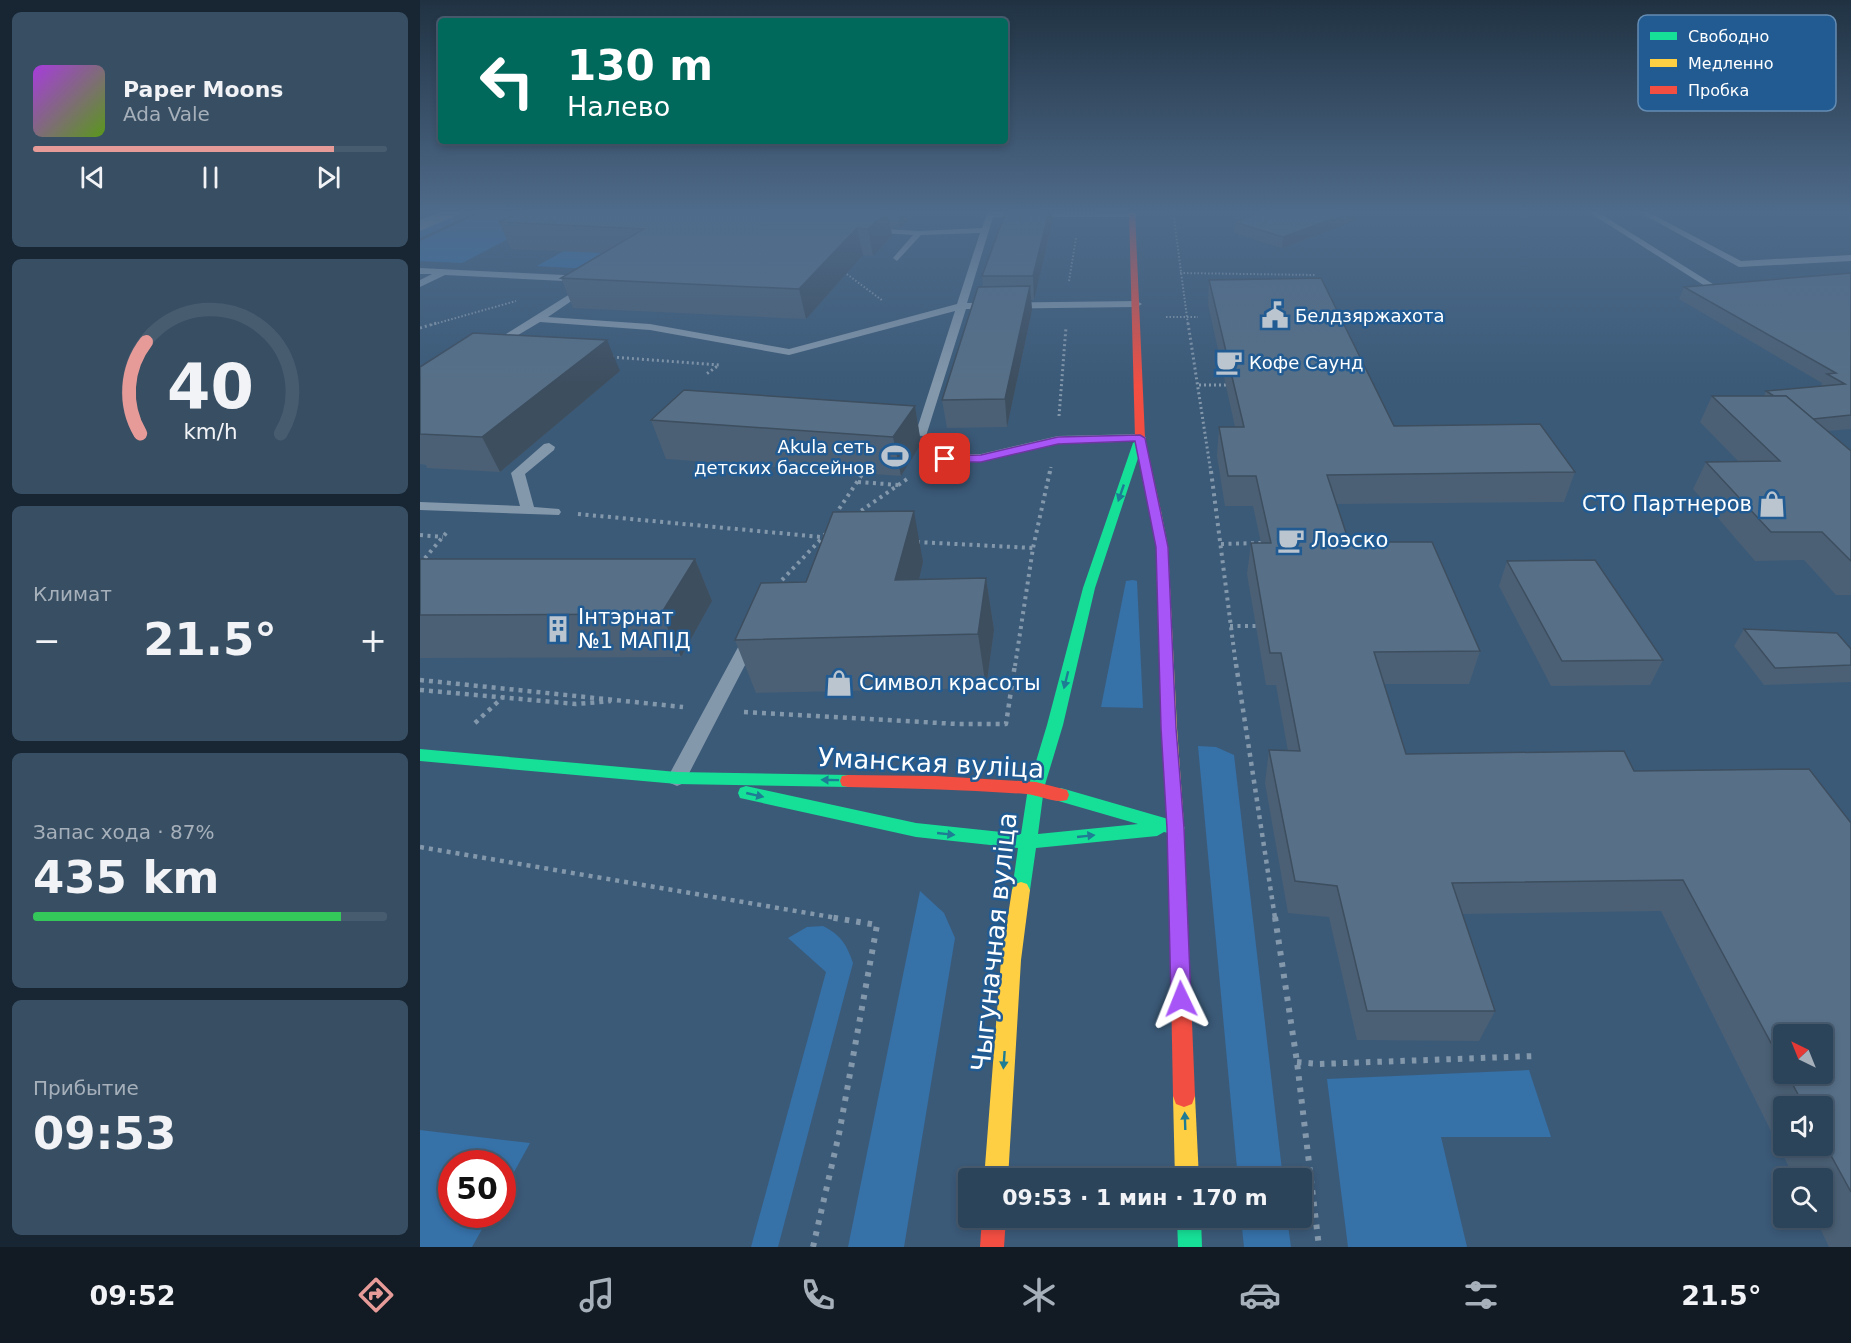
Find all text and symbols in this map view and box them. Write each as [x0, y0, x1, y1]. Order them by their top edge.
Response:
legend [1638, 15, 1836, 111]
text: Свободно [1688, 27, 1769, 46]
text: 130 m [567, 41, 713, 90]
icon: left [468, 42, 546, 120]
text: Медленно [1688, 54, 1774, 73]
text: Paper Moons [123, 77, 283, 102]
text: Пробка [1688, 81, 1749, 100]
text: Налево [567, 91, 670, 122]
text: Ada Vale [123, 102, 210, 126]
icon: previous [76, 161, 109, 194]
icon: pause [194, 161, 227, 194]
icon: next [312, 161, 345, 194]
public building icon: Белдзяржахота [1260, 300, 1290, 330]
place label: Белдзяржахота [1295, 305, 1445, 326]
cafe icon: Кофе Саунд [1214, 347, 1244, 377]
text: 40 [167, 350, 253, 423]
place label: Кофе Саунд [1249, 352, 1363, 373]
text: km/h [183, 419, 237, 444]
pin [919, 433, 970, 484]
place label: Akula сеть детских бассейнов [694, 436, 875, 478]
sports icon: Akula сеть детских бассейнов [880, 441, 910, 471]
icon: arrive [928, 442, 961, 475]
one-way arrow [1116, 484, 1125, 502]
shop icon: СТО Партнеров [1757, 489, 1787, 519]
place label: СТО Партнеров [1582, 492, 1752, 516]
cafe icon: Лоэско [1276, 525, 1306, 555]
place label: Лоэско [1311, 528, 1388, 552]
text: Климат [33, 582, 112, 606]
place label: Інтэрнат №1 МАПІД [578, 605, 691, 653]
text: 21.5° [143, 613, 277, 666]
building icon: Інтэрнат №1 МАПІД [543, 614, 573, 644]
text: − [33, 621, 61, 660]
text: + [359, 621, 387, 660]
shop icon: Символ красоты [824, 668, 854, 698]
place label: Символ красоты [859, 671, 1041, 695]
one-way arrow [1061, 671, 1071, 690]
street label: Уманская вуліца [817, 742, 1045, 784]
one-way arrow [821, 775, 840, 785]
one-way arrow [746, 790, 764, 800]
street label: Чыгуначная вуліца [965, 811, 1023, 1073]
text: Запас хода · 87% [33, 820, 214, 844]
one-way arrow [936, 829, 955, 838]
one-way arrow [1077, 831, 1096, 841]
text: 435 km [33, 851, 219, 904]
position arrow [1149, 967, 1213, 1031]
north arrow [1773, 1024, 1833, 1084]
map controls [1773, 1024, 1833, 1228]
one-way arrow [1000, 1050, 1009, 1069]
text: Прибытие [33, 1076, 139, 1100]
button: sound [1773, 1096, 1833, 1156]
text: 09:53 [33, 1107, 176, 1160]
one-way arrow [1181, 1111, 1190, 1130]
speed limit sign: 50 [438, 1150, 516, 1228]
button: search [1773, 1168, 1833, 1228]
text: 09:53 · 1 мин · 170 m [1002, 1185, 1268, 1210]
icon: directions [355, 1274, 397, 1316]
icon: music [576, 1274, 618, 1316]
icon: phone [797, 1274, 839, 1316]
icon: climate [1018, 1274, 1060, 1316]
icon: car [1239, 1274, 1281, 1316]
icon: filters [1460, 1274, 1502, 1316]
text: 09:52 [90, 1280, 176, 1311]
text: 21.5° [1681, 1280, 1761, 1311]

